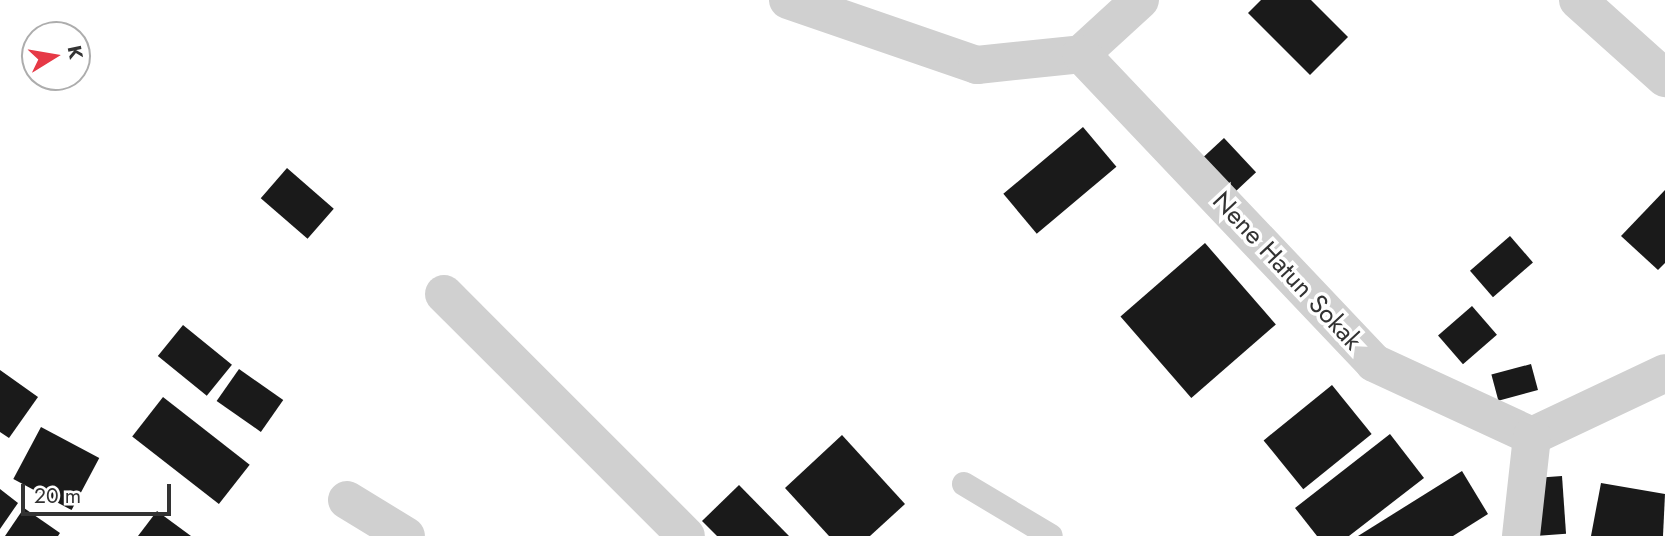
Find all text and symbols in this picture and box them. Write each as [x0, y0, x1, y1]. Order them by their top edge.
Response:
north arrow [21, 21, 91, 91]
text: K [61, 43, 90, 61]
street label: Nene Hatun Sokak [1206, 186, 1368, 356]
scale bar [24, 470, 175, 514]
text: 20 m [34, 481, 81, 511]

